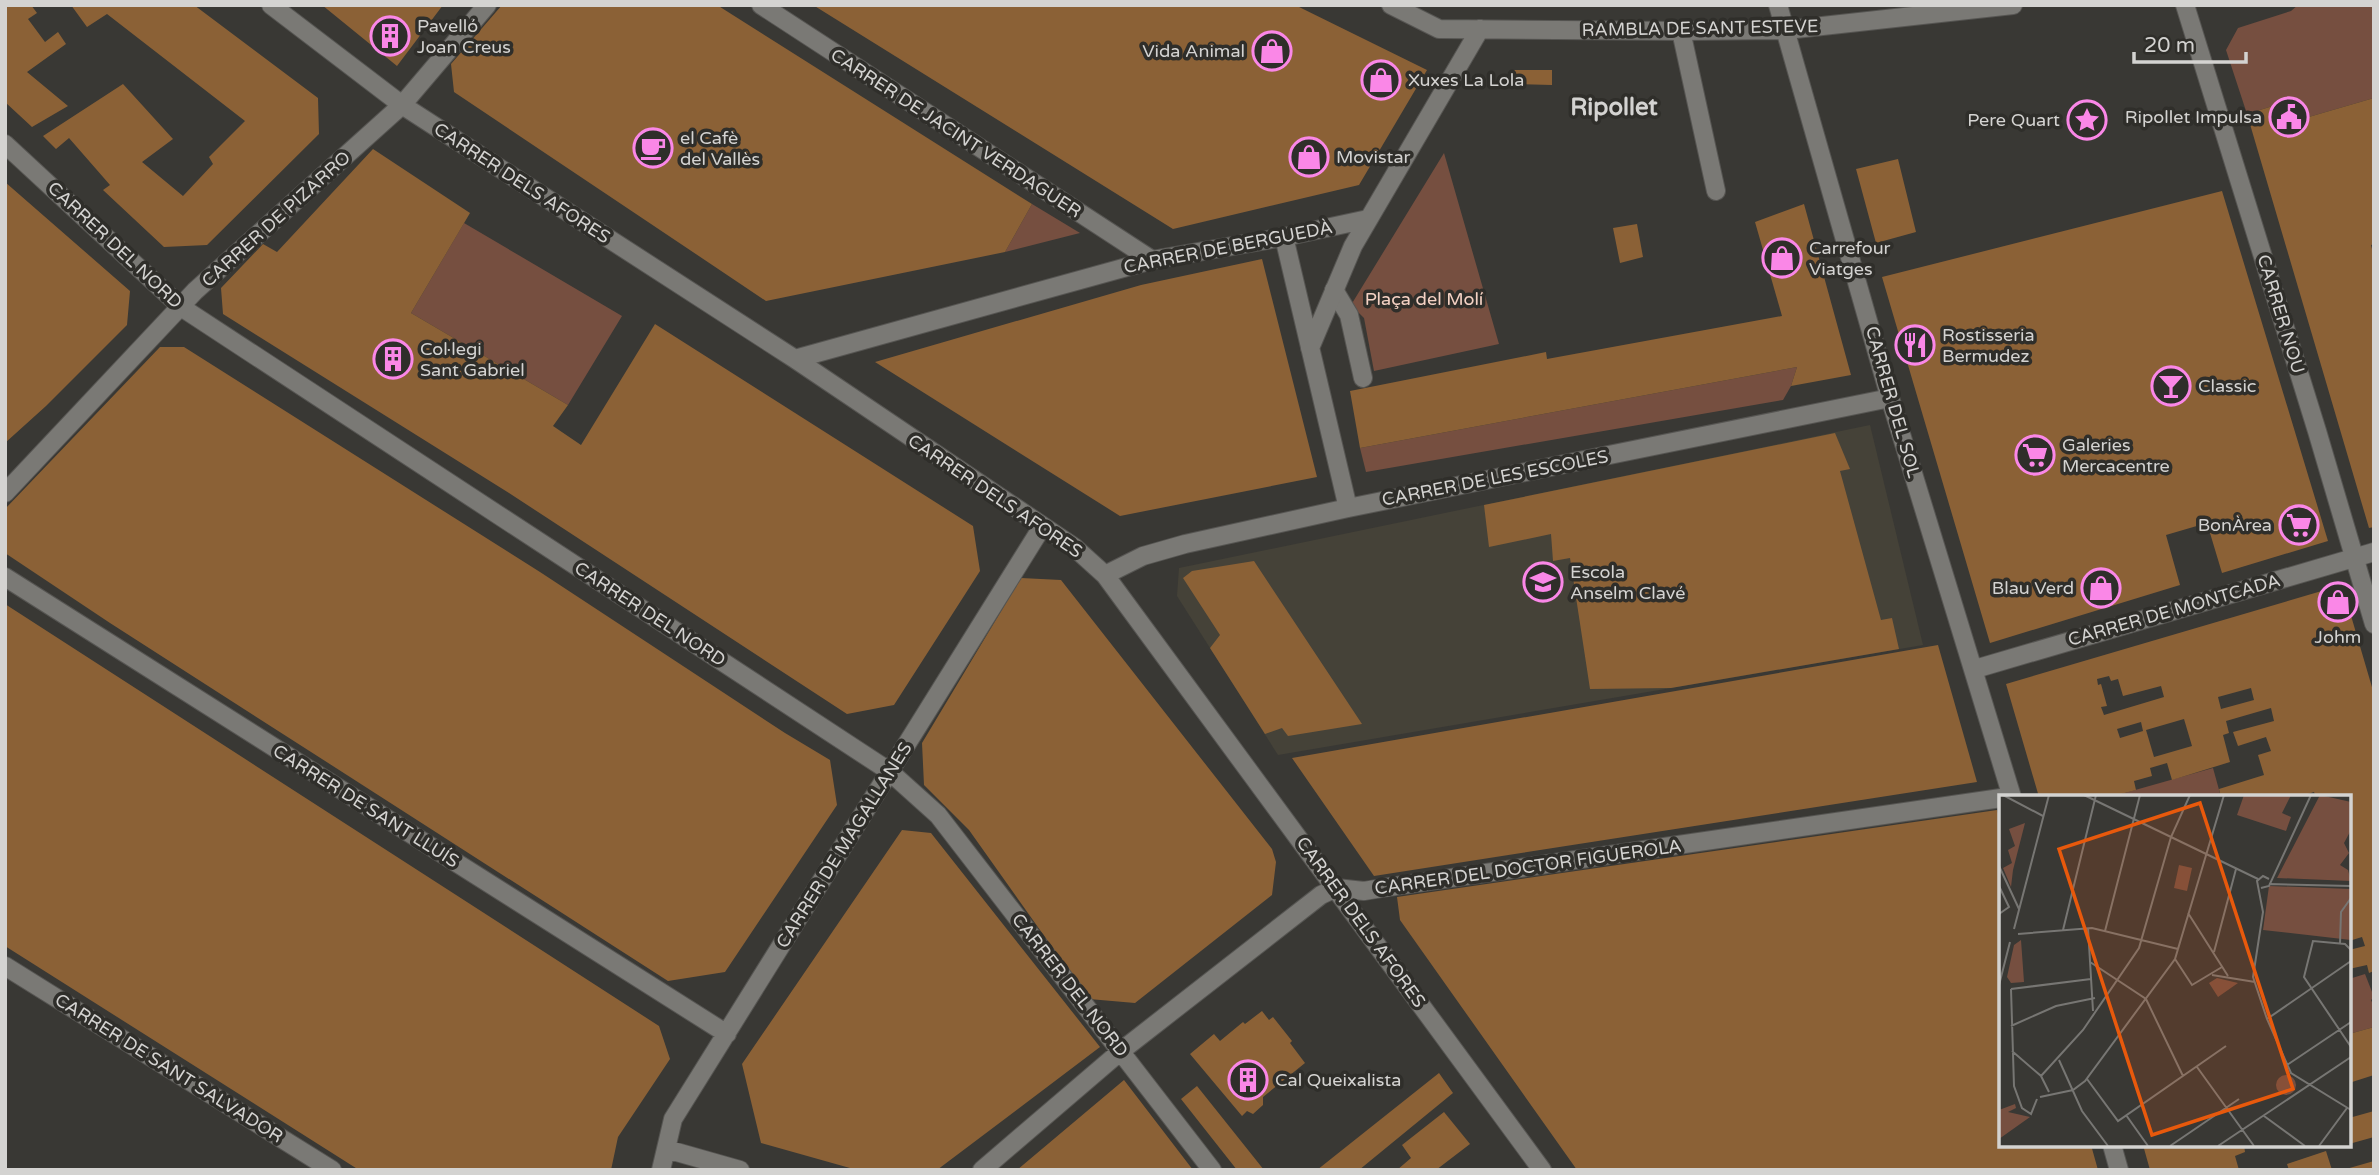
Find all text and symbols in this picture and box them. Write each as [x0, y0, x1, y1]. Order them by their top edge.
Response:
building icon: Pavelló Joan Creus [369, 15, 411, 57]
place label: Pavelló Joan Creus [417, 15, 511, 58]
street label: RAMBLA DE SANT ESTEVE [1581, 15, 1819, 41]
scale bar [2134, 21, 2246, 65]
shop icon: Vida Animal [1251, 30, 1293, 72]
text: 20 m [2144, 33, 2195, 58]
place label: Vida Animal [1142, 40, 1245, 62]
street label: CARRER DE JACINT VERDAGUER [827, 44, 1085, 222]
shop icon: Xuxes La Lola [1360, 59, 1402, 101]
place label: Xuxes La Lola [1408, 69, 1524, 91]
district label: Ripollet [1570, 93, 1659, 122]
public building icon: Ripollet Impulsa [2268, 96, 2310, 138]
place icon: Pere Quart [2066, 99, 2108, 141]
place label: Ripollet Impulsa [2125, 106, 2262, 128]
place label: Pere Quart [1967, 109, 2060, 131]
street label: CARRER DELS AFORES [430, 118, 614, 248]
cafe icon: el Cafè del Vallès [632, 127, 674, 169]
place label: el Cafè del Vallès [680, 127, 760, 170]
shop icon: Movistar [1288, 136, 1330, 178]
street label: CARRER DE PIZARRO [197, 146, 355, 292]
place label: Movistar [1336, 146, 1411, 168]
street label: CARRER DEL NORD [43, 177, 187, 313]
street label: CARRER DE BERGUEDÀ [1122, 216, 1334, 278]
shop icon: Carrefour Viatges [1761, 237, 1803, 279]
place label: Carrefour Viatges [1809, 237, 1891, 280]
street label: CARRER NOU [2252, 252, 2310, 376]
park label: Plaça del Molí [1365, 288, 1484, 310]
street label: CARRER DEL SOL [1861, 324, 1925, 481]
restaurant icon: Rostisseria Bermudez [1894, 324, 1936, 366]
place label: Rostisseria Bermudez [1942, 324, 2035, 367]
building icon: Col·legi Sant Gabriel [372, 338, 414, 380]
place label: Col·legi Sant Gabriel [420, 338, 525, 381]
bar icon: Classic [2150, 365, 2192, 407]
place label: Classic [2198, 375, 2256, 397]
street label: CARRER DELS AFORES [904, 429, 1086, 563]
supermarket icon: Galeries Mercacentre [2014, 434, 2056, 476]
place label: Galeries Mercacentre [2062, 434, 2170, 477]
street label: CARRER DE LES ESCOLES [1380, 445, 1610, 511]
supermarket icon: BonÀrea [2278, 504, 2320, 546]
place label: BonÀrea [2198, 514, 2272, 536]
street label: CARRER DEL NORD [570, 557, 730, 671]
school or university icon: Escola Anselm Clavé [1522, 561, 1564, 603]
place label: Escola Anselm Clavé [1570, 561, 1685, 604]
shop icon: Blau Verd [2080, 567, 2122, 609]
street label: CARRER DE MONTCADA [2065, 569, 2283, 651]
place label: Blau Verd [1992, 577, 2074, 599]
shop icon: Johm [2317, 581, 2359, 623]
place label: Johm [2315, 626, 2361, 648]
street label: CARRER DE MAGALLANES [771, 738, 917, 952]
street label: CARRER DE SANT LLUÍS [269, 740, 463, 872]
inset map [1999, 795, 2351, 1147]
street label: CARRER DELS AFORES [1292, 832, 1430, 1012]
street label: CARRER DEL DOCTOR FIGUEROLA [1373, 835, 1683, 899]
street label: CARRER DEL NORD [1007, 909, 1133, 1061]
street label: CARRER DE SANT SALVADOR [51, 988, 287, 1148]
building icon: Cal Queixalista [1227, 1059, 1269, 1101]
place label: Cal Queixalista [1275, 1069, 1401, 1091]

